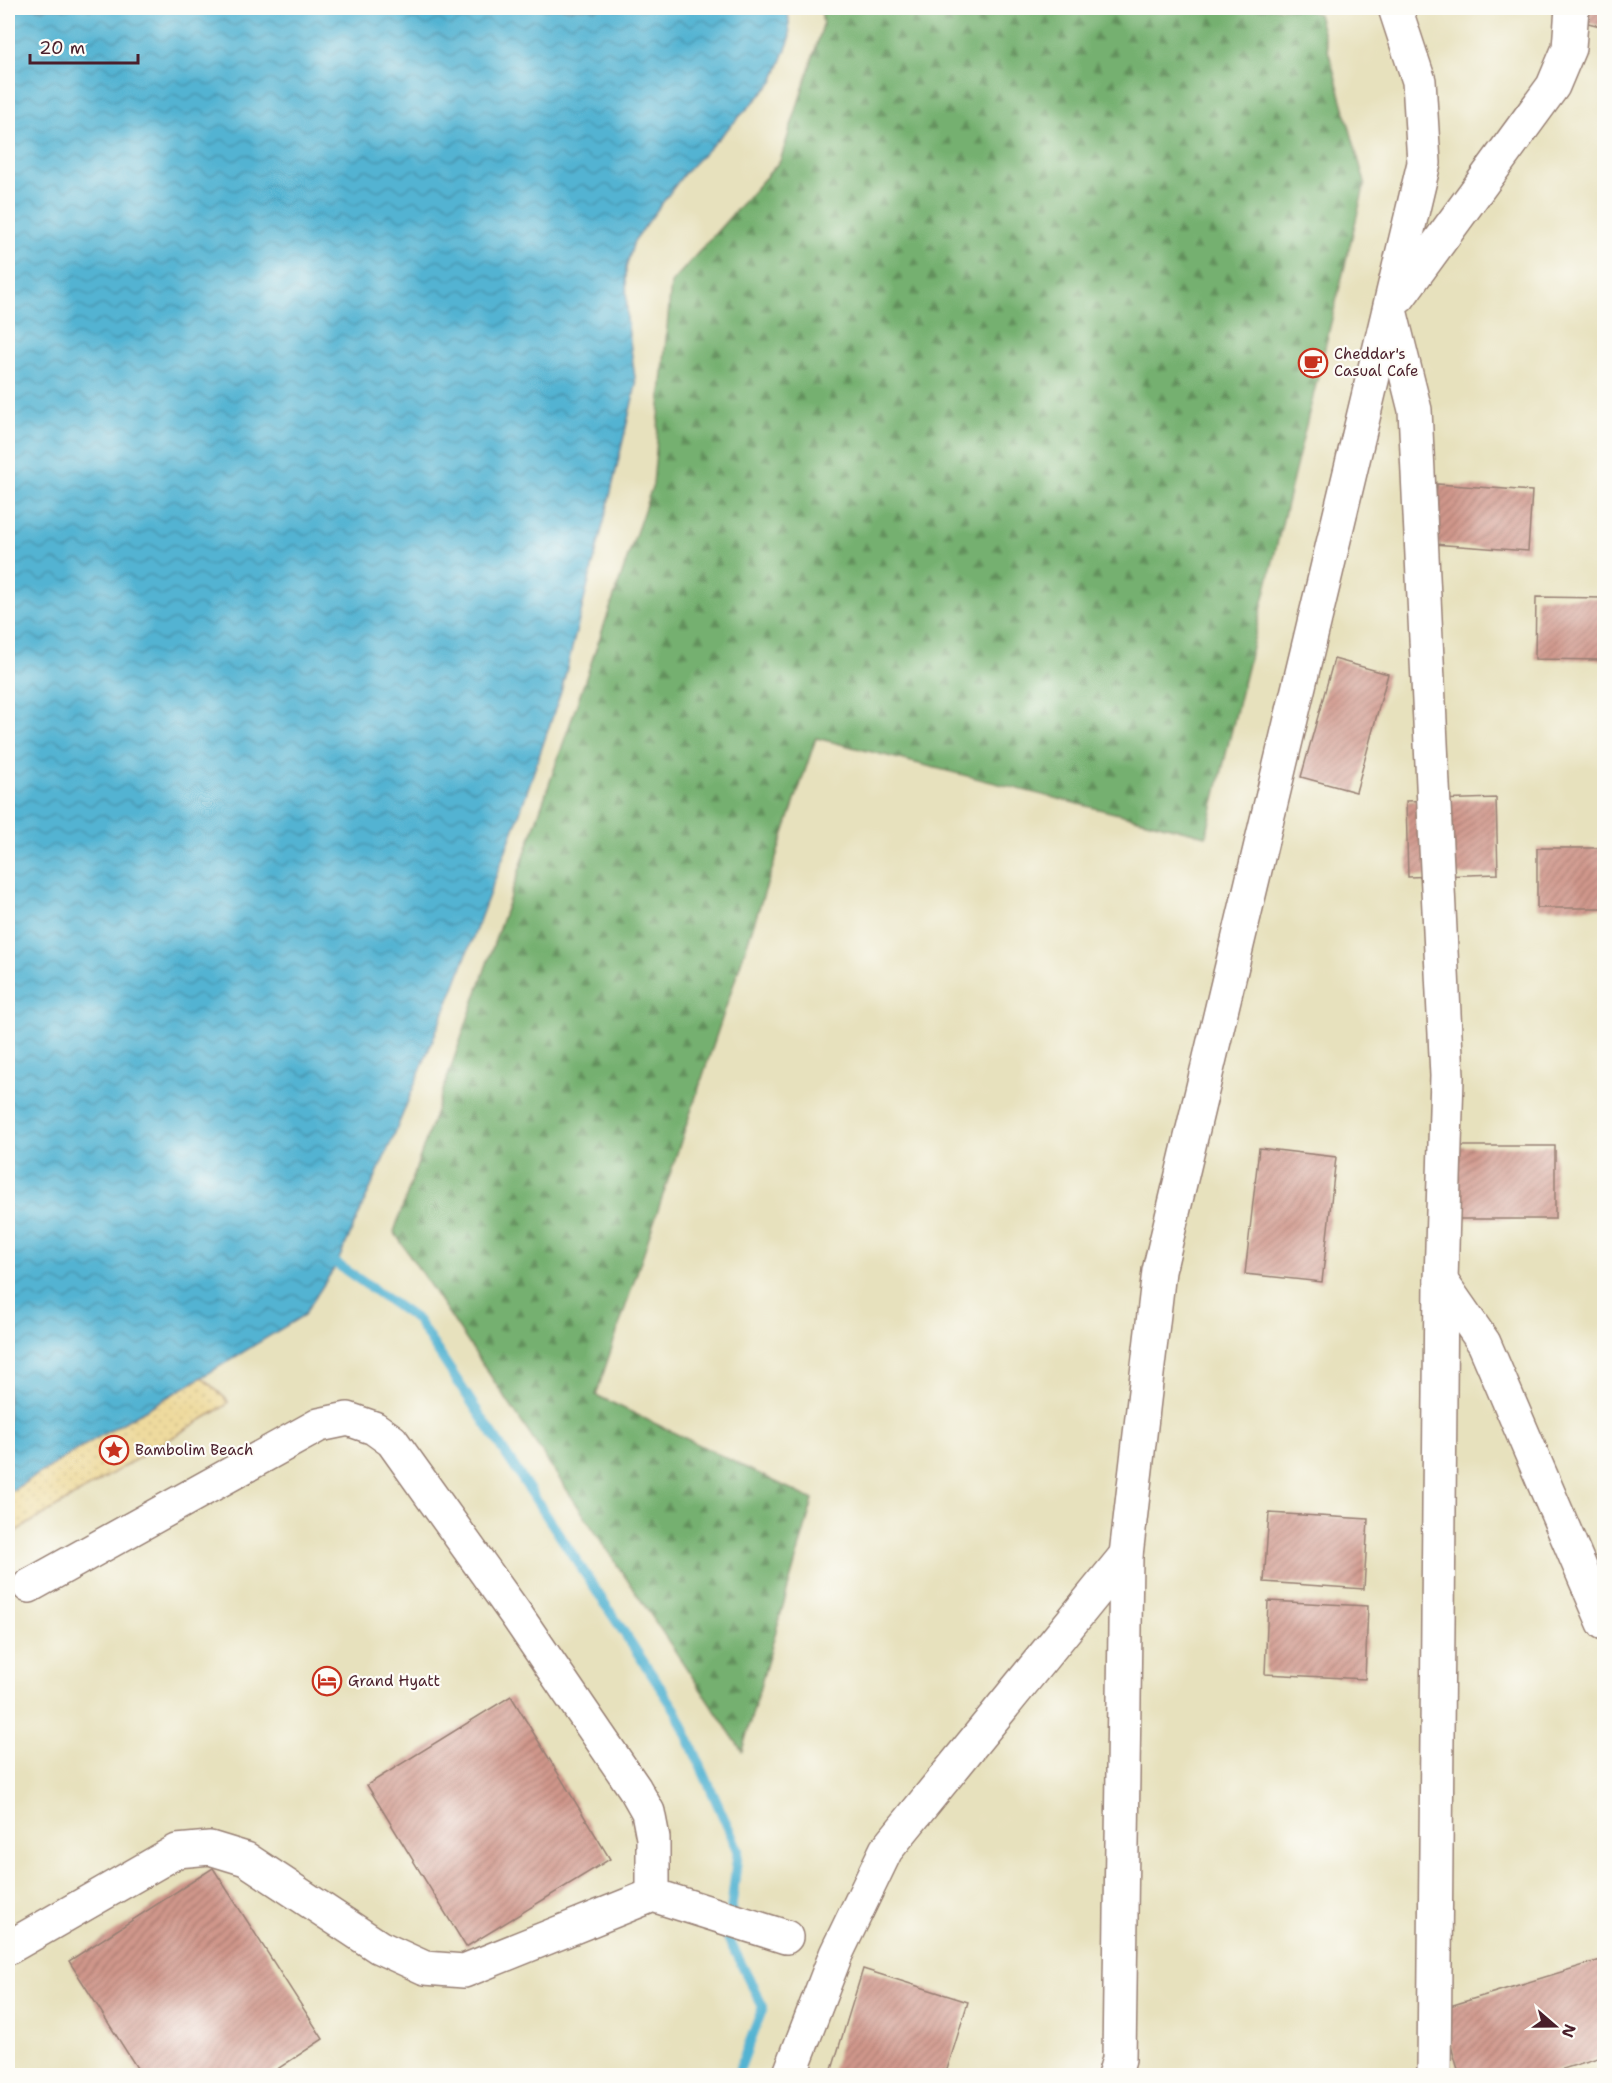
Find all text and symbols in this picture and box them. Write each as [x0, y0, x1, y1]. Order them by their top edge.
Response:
scale bar [30, 27, 138, 65]
text: 20 m [39, 36, 85, 60]
place label: Cheddar's Casual Cafe [1334, 344, 1419, 381]
cafe icon: Cheddar's Casual Cafe [1297, 347, 1329, 379]
place icon: Bambolim Beach [98, 1434, 130, 1466]
place label: Bambolim Beach [135, 1440, 253, 1460]
hotel icon: Grand Hyatt [311, 1665, 343, 1697]
place label: Grand Hyatt [348, 1671, 440, 1691]
north arrow [1525, 1996, 1585, 2056]
text: N [1557, 2021, 1581, 2041]

